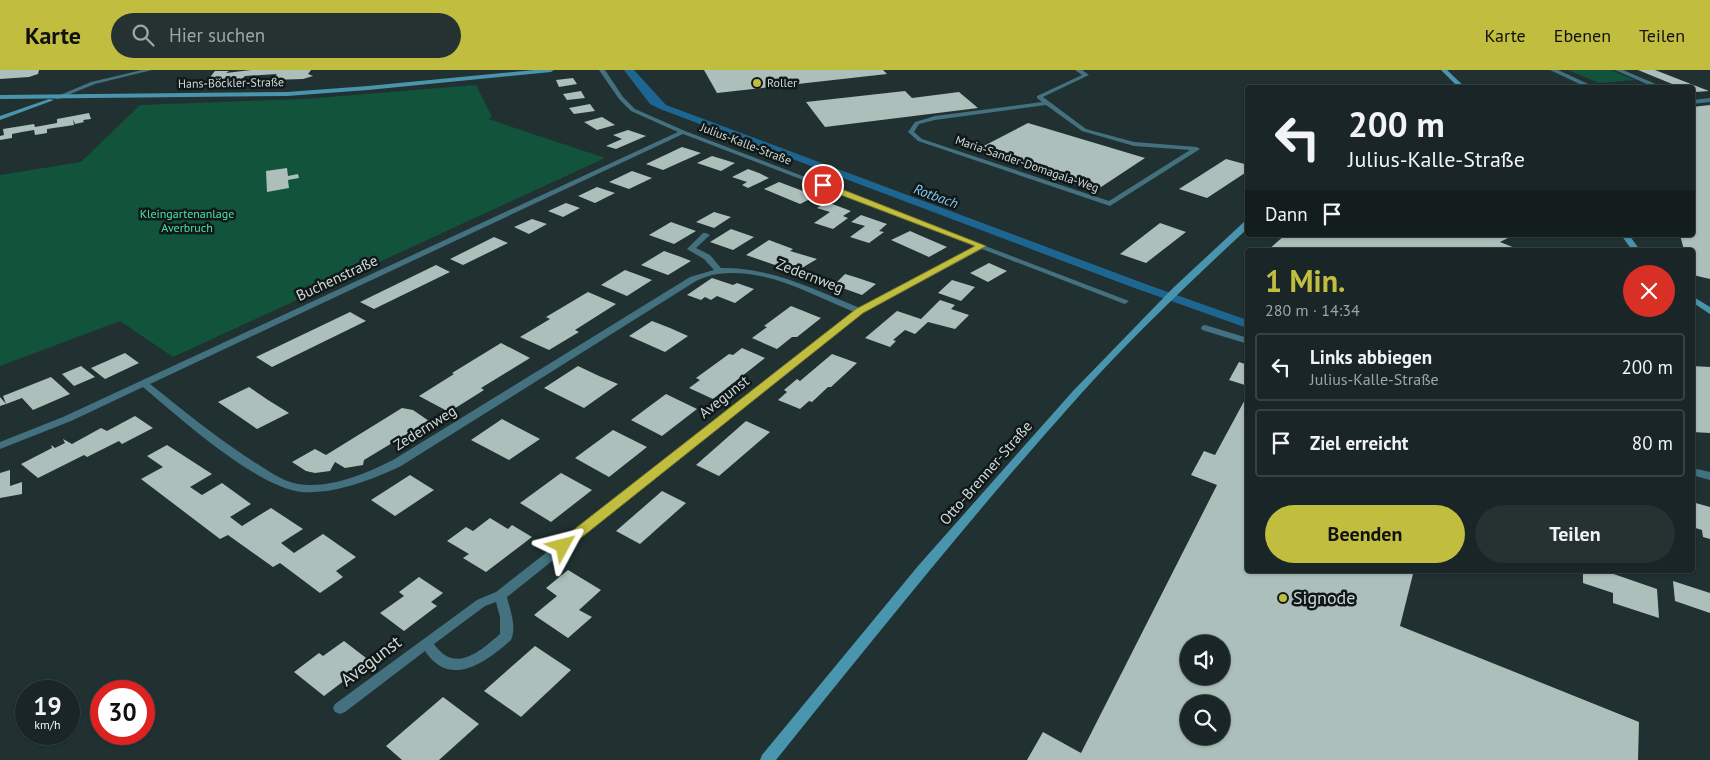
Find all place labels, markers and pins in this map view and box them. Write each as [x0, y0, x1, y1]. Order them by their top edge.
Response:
place label: Roller [767, 75, 797, 90]
marker: Roller [751, 77, 763, 89]
pin [802, 164, 844, 206]
place label: Signode [1293, 586, 1355, 609]
marker: Signode [1277, 592, 1289, 604]

